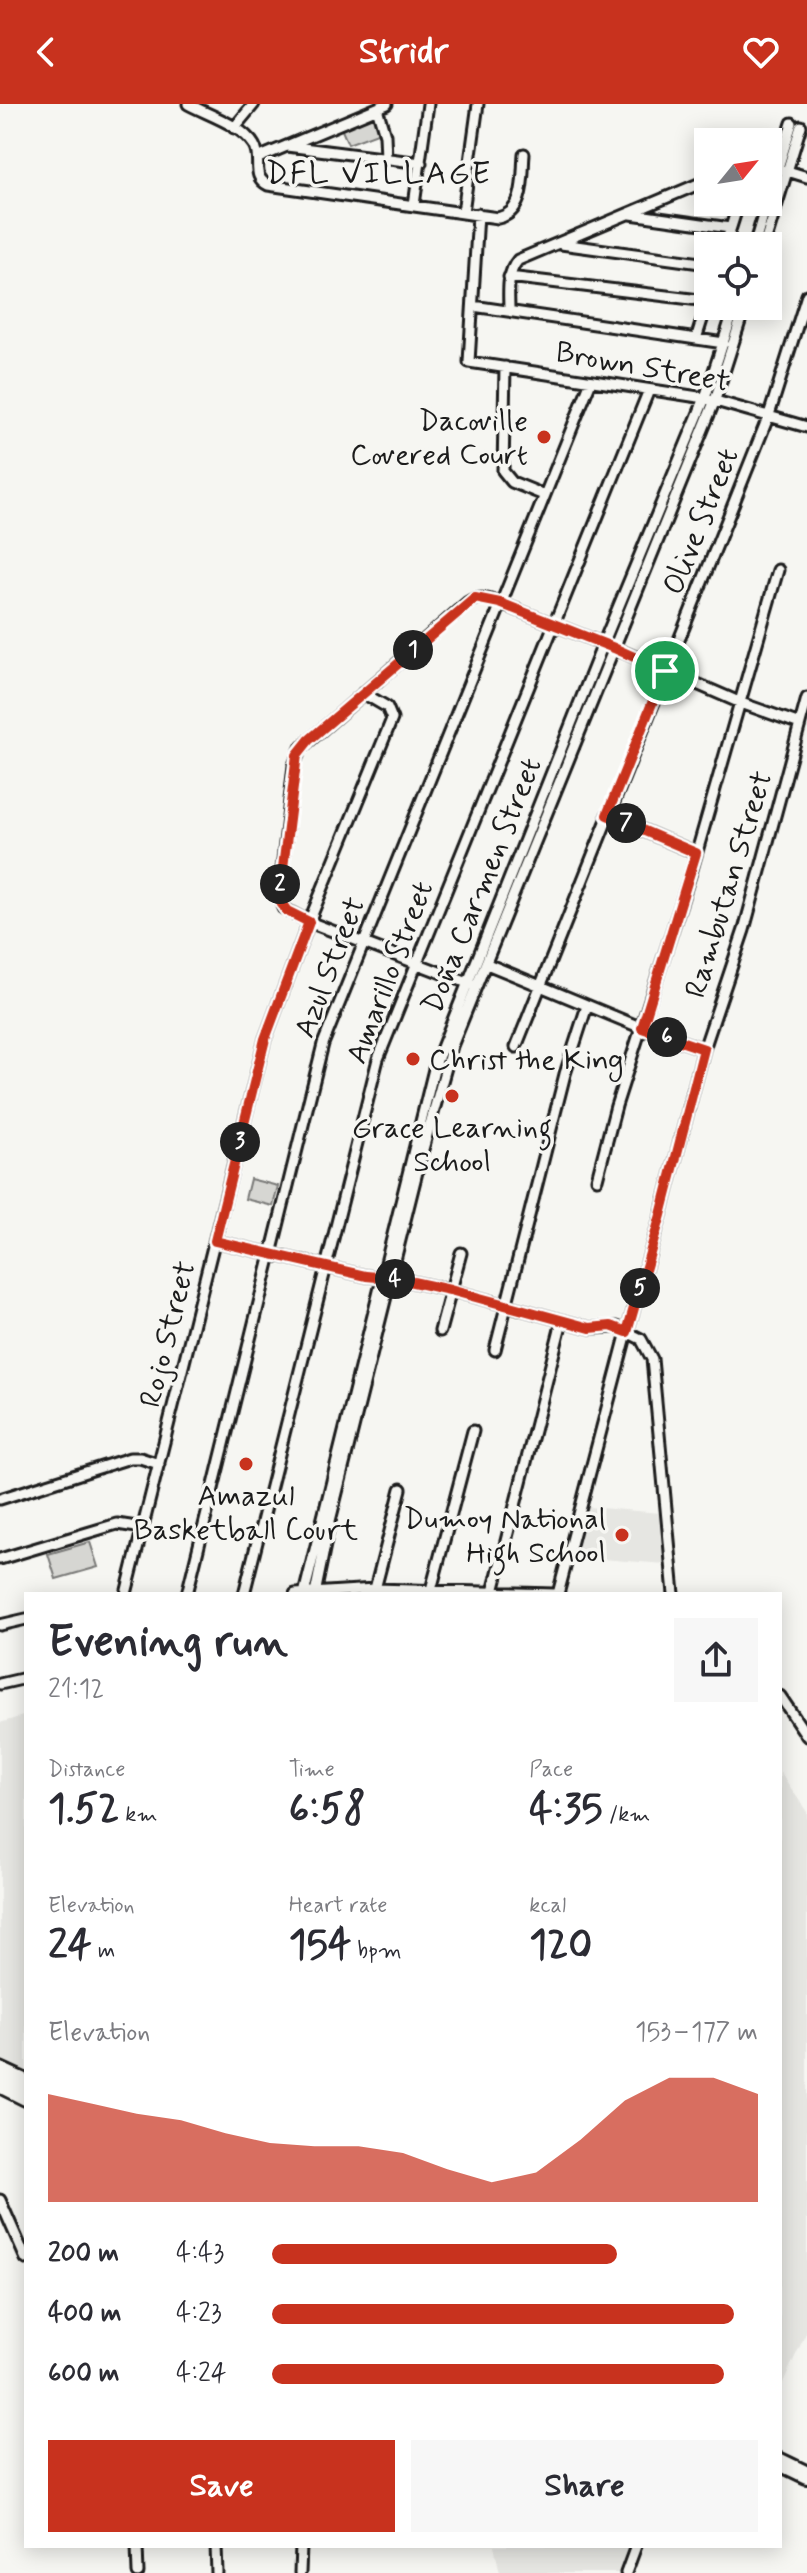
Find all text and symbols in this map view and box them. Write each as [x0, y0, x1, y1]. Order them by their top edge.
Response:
text: Stridr [359, 29, 448, 76]
icon: back [24, 30, 68, 74]
icon: heart [739, 30, 783, 74]
north arrow [694, 128, 782, 216]
map controls [694, 128, 782, 320]
district label: DFL VILLAGE [266, 153, 492, 195]
button: locate [694, 232, 782, 320]
street label: Brown Street [553, 333, 733, 402]
place label: Dacoville Covered Court [350, 402, 528, 475]
marker: Dacoville Covered Court [535, 428, 553, 446]
street label: Olive Street [654, 443, 748, 601]
pin: 1 [393, 630, 433, 670]
text: 1 [408, 636, 418, 664]
pin [631, 637, 699, 705]
icon: arrive [643, 649, 687, 693]
street label: Doña Carmen Street [413, 752, 551, 1019]
street label: Rambutan Street [676, 766, 782, 1003]
pin: 7 [606, 803, 646, 843]
text: 7 [619, 809, 633, 837]
pin: 2 [260, 864, 300, 904]
text: 2 [275, 870, 285, 898]
street label: Amarillo Street [338, 876, 443, 1069]
street label: Azul Street [286, 892, 375, 1043]
pin: 6 [647, 1017, 687, 1057]
text: 6 [661, 1023, 673, 1051]
place label: Christ the King [429, 1041, 623, 1082]
marker: Christ the King [404, 1050, 422, 1068]
marker: Grace Learning School [443, 1087, 461, 1105]
place label: Grace Learning School [352, 1109, 552, 1182]
pin: 3 [220, 1122, 260, 1162]
text: 3 [235, 1128, 245, 1156]
street label: Rojo Street [131, 1257, 205, 1412]
pin: 4 [375, 1259, 415, 1299]
text: 4 [389, 1265, 401, 1293]
pin: 5 [620, 1268, 660, 1308]
text: 5 [633, 1274, 647, 1302]
marker: Amazul Basketball Court [237, 1455, 255, 1473]
place label: Amazul Basketball Court [134, 1477, 359, 1550]
place label: Dumoy National High School [404, 1500, 606, 1576]
marker: Dumoy National High School [613, 1526, 631, 1544]
text: Evening run [48, 1614, 288, 1672]
button: share [674, 1618, 758, 1702]
text: 21:12 [48, 1673, 104, 1707]
text: Distance [48, 1756, 125, 1784]
text: Time [289, 1756, 335, 1784]
text: Pace [529, 1756, 573, 1784]
text: 1.52 [48, 1784, 119, 1836]
text: 6:58 [289, 1784, 366, 1836]
text: 4:35 [529, 1784, 603, 1836]
text: km [119, 1801, 157, 1829]
text: /km [603, 1801, 650, 1829]
text: Elevation [48, 1892, 135, 1920]
text: Heart rate [289, 1892, 387, 1920]
text: kcal [529, 1892, 566, 1920]
text: 24 [48, 1920, 92, 1972]
text: 154 [289, 1920, 351, 1972]
text: 120 [529, 1920, 592, 1972]
text: m [92, 1937, 115, 1965]
text: bpm [351, 1937, 402, 1965]
text: Elevation [48, 2016, 150, 2050]
text: 153–177 m [635, 2016, 758, 2050]
text: 200 m [48, 2237, 119, 2271]
text: 4:43 [176, 2237, 224, 2271]
text: 400 m [48, 2297, 121, 2331]
text: 4:23 [176, 2297, 222, 2331]
text: 600 m [48, 2357, 120, 2391]
text: 4:24 [176, 2357, 227, 2391]
button: Save [48, 2440, 395, 2532]
button: Share [411, 2440, 758, 2532]

